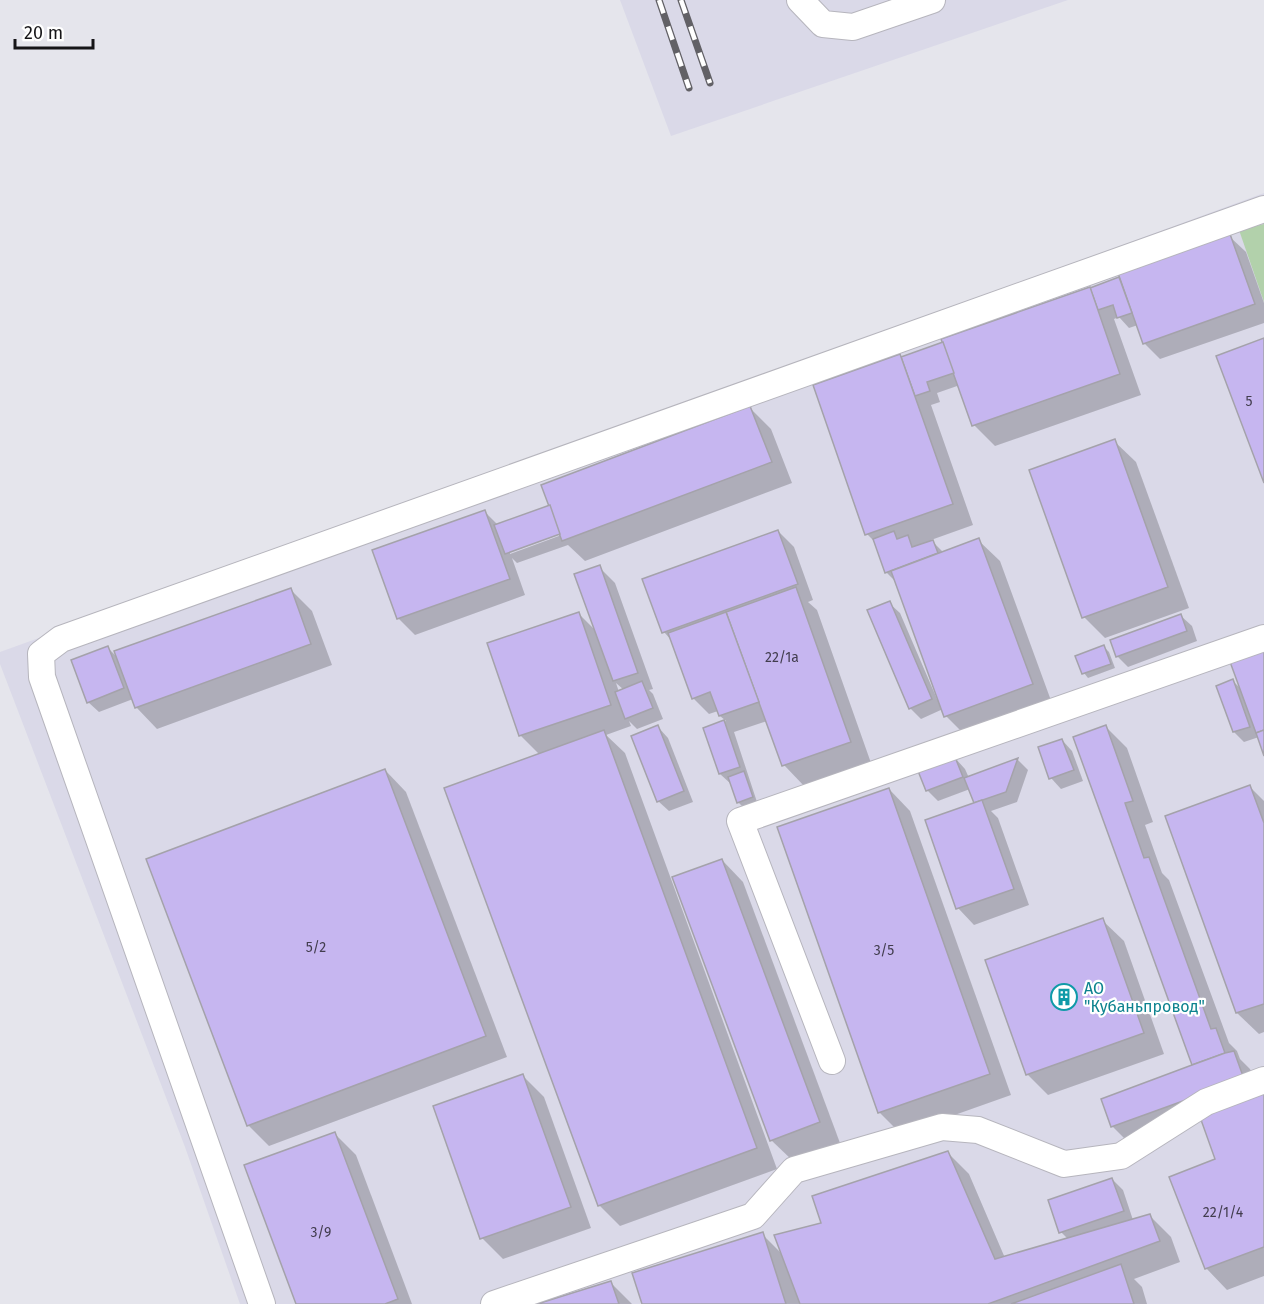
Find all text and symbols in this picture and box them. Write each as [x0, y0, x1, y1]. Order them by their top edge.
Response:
scale bar [15, 12, 93, 50]
text: 20 m [24, 22, 63, 44]
house number: 5 [1245, 393, 1253, 410]
house number: 22/1а [765, 649, 799, 666]
house number: 5/2 [306, 939, 326, 956]
house number: 3/5 [874, 942, 894, 959]
place label: АО "Кубаньпровод" [1084, 979, 1205, 1016]
building icon: АО "Кубаньпровод" [1049, 982, 1079, 1012]
house number: 22/1/4 [1203, 1204, 1244, 1221]
house number: 3/9 [311, 1224, 331, 1241]

